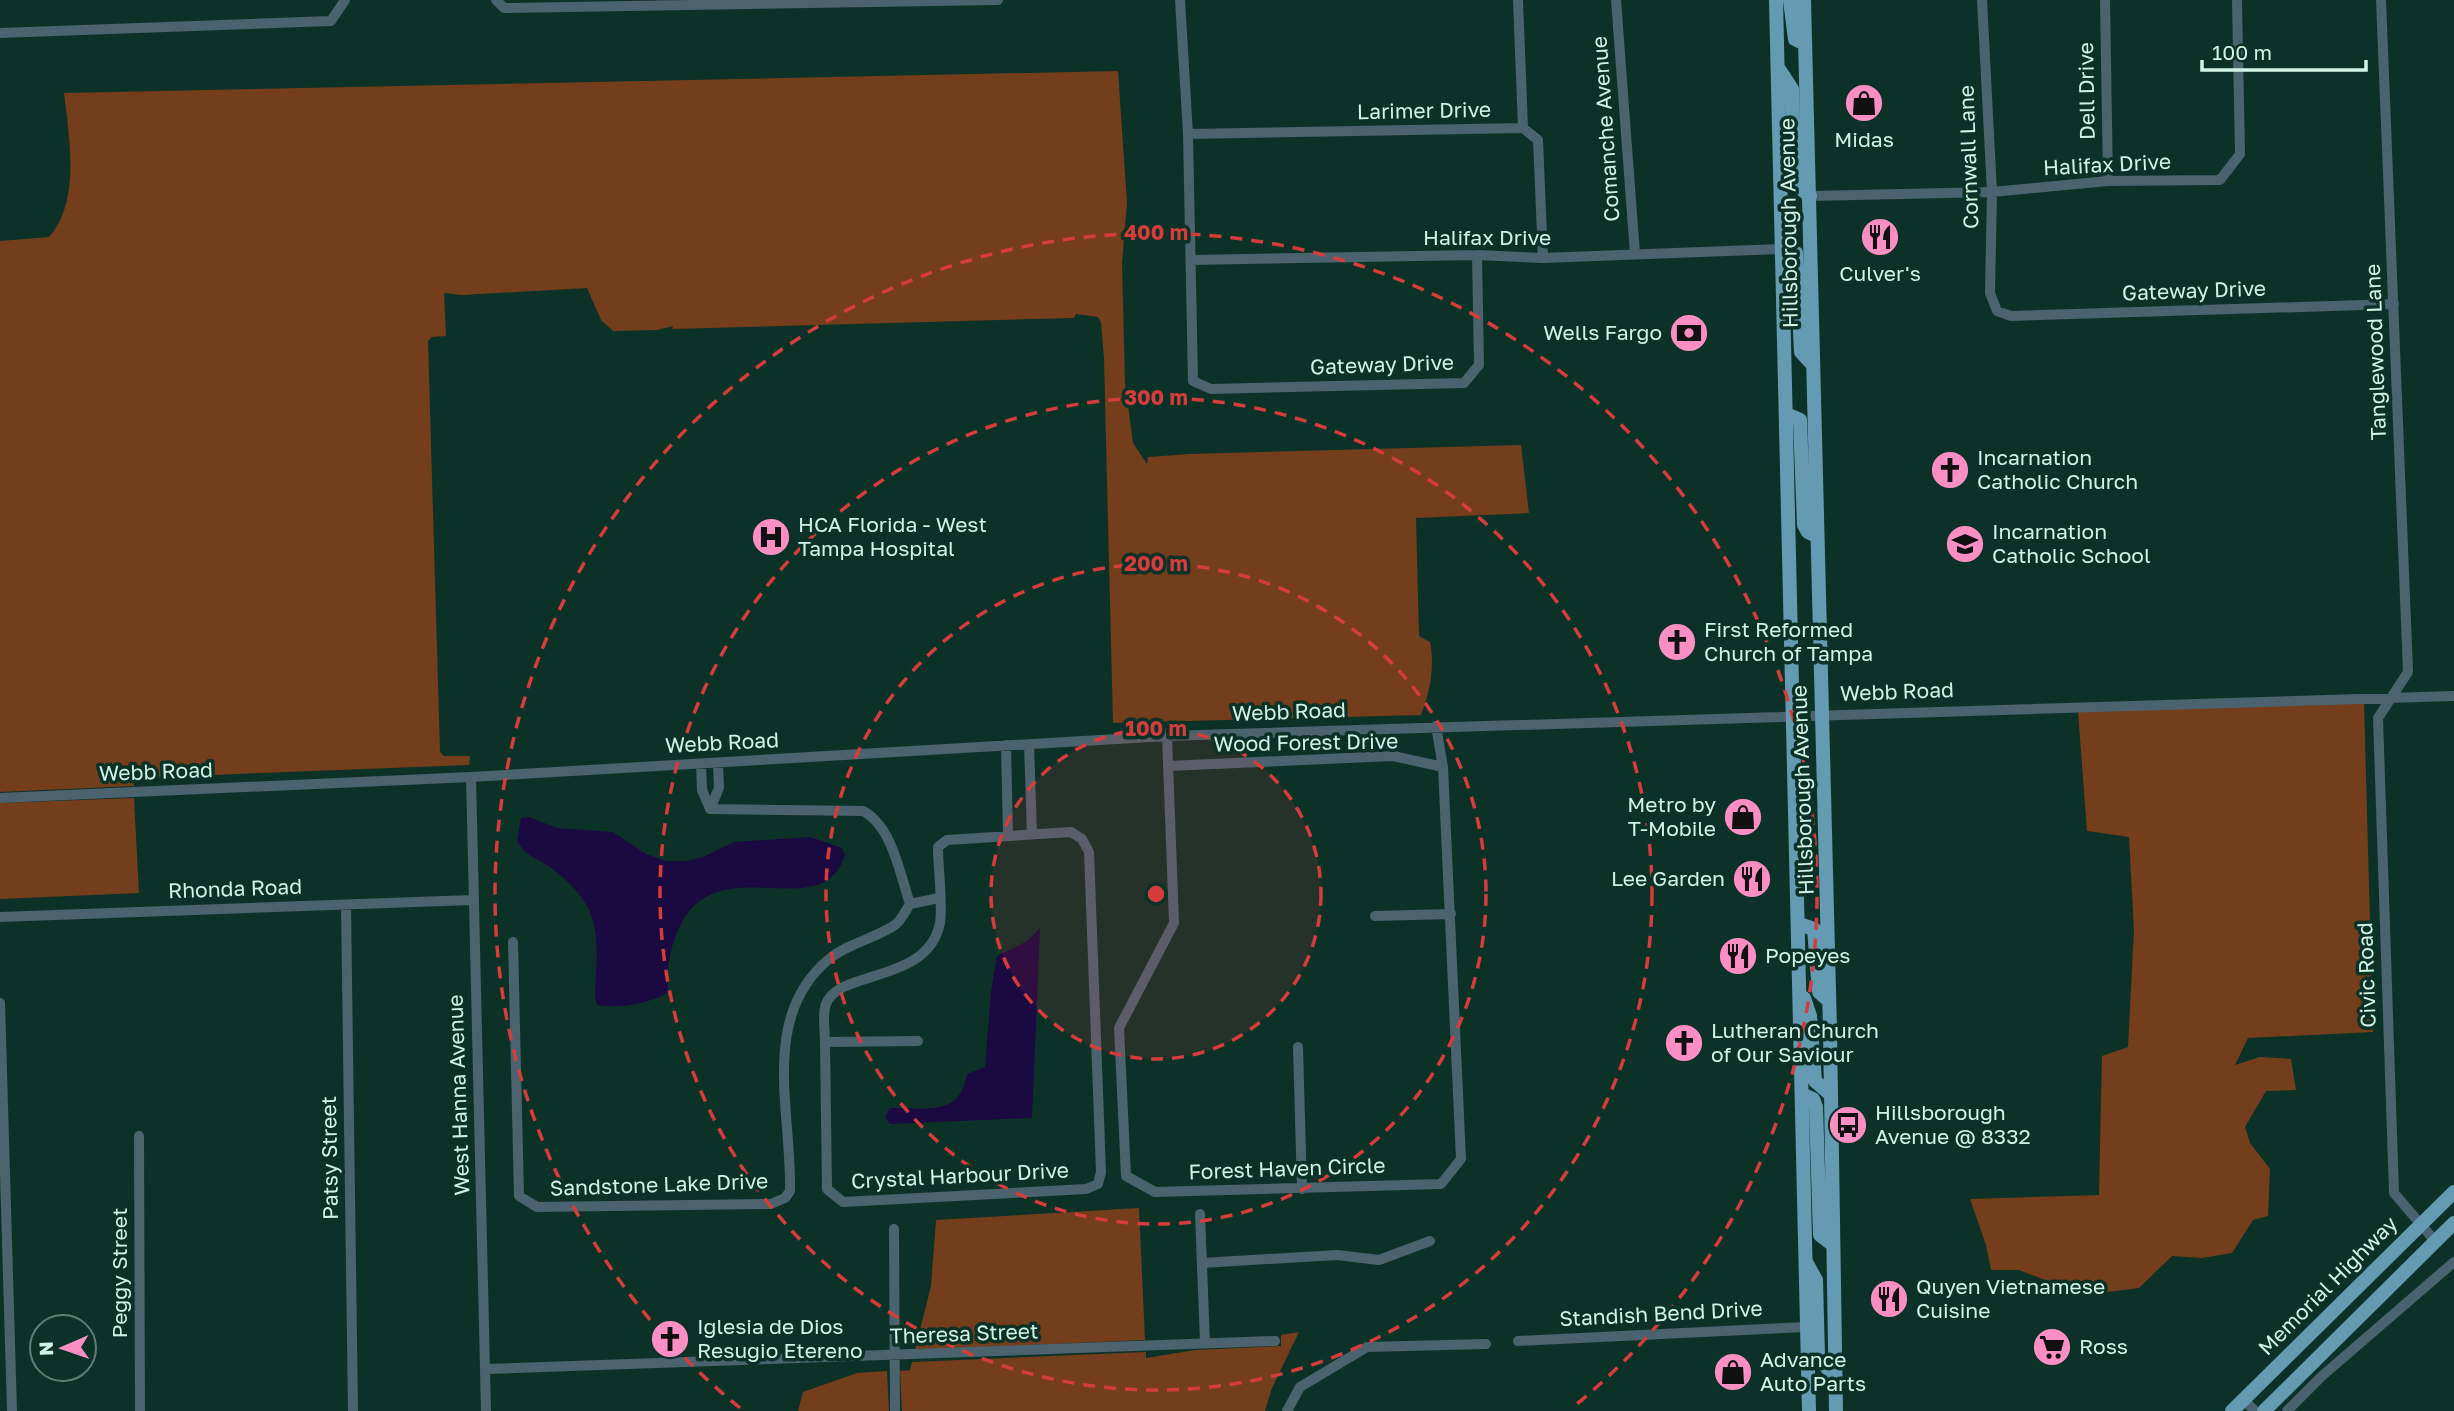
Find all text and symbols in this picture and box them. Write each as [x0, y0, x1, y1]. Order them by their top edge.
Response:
scale bar [2202, 28, 2366, 72]
street label: Comanche Avenue [1586, 35, 1624, 223]
text: 100 m [2212, 39, 2272, 65]
street label: Dell Drive [2072, 42, 2100, 140]
shop icon: Midas [1843, 82, 1885, 124]
street label: Cornwall Lane [1952, 85, 1984, 229]
street label: Larimer Drive [1357, 96, 1491, 124]
street label: Hillsborough Avenue [1773, 118, 1803, 328]
place label: Midas [1834, 126, 1894, 152]
street label: Halifax Drive [2042, 148, 2172, 180]
restaurant icon: Culver's [1859, 216, 1901, 258]
text: 400 m [1124, 219, 1188, 245]
street label: Halifax Drive [1423, 224, 1551, 250]
place label: Culver's [1839, 260, 1921, 286]
street label: Tanglewood Lane [2359, 263, 2391, 441]
street label: Gateway Drive [2122, 274, 2266, 306]
bank icon: Wells Fargo [1668, 312, 1710, 354]
place label: Wells Fargo [1543, 319, 1662, 345]
street label: Gateway Drive [1310, 348, 1454, 380]
text: 300 m [1124, 384, 1188, 410]
place label: Incarnation Catholic Church [1977, 444, 2138, 494]
church icon: Incarnation Catholic Church [1929, 449, 1971, 491]
place label: HCA Florida - West Tampa Hospital [798, 511, 987, 561]
hospital icon: HCA Florida - West Tampa Hospital [750, 516, 792, 558]
place label: Incarnation Catholic School [1992, 518, 2151, 568]
school or university icon: Incarnation Catholic School [1944, 523, 1986, 565]
text: 200 m [1124, 550, 1188, 576]
place label: First Reformed Church of Tampa [1704, 616, 1873, 666]
church icon: First Reformed Church of Tampa [1656, 621, 1698, 663]
street label: Webb Road [1840, 676, 1954, 706]
street label: Hillsborough Avenue [1785, 685, 1819, 896]
street label: Webb Road [1232, 696, 1346, 726]
text: 100 m [1125, 715, 1187, 741]
street label: Webb Road [664, 726, 780, 758]
street label: Wood Forest Drive [1213, 727, 1398, 757]
street label: Webb Road [99, 756, 213, 786]
place label: Metro by T-Mobile [1627, 791, 1716, 841]
shop icon: Metro by T-Mobile [1722, 796, 1764, 838]
restaurant icon: Lee Garden [1731, 858, 1773, 900]
place label: Lee Garden [1611, 865, 1725, 891]
street label: Rhonda Road [167, 873, 302, 903]
centre of rings [1144, 882, 1168, 906]
street label: Civic Road [2351, 922, 2381, 1028]
restaurant icon: Popeyes [1717, 935, 1759, 977]
place label: Popeyes [1765, 942, 1850, 968]
street label: West Hanna Avenue [441, 994, 475, 1196]
place label: Lutheran Church of Our Saviour [1711, 1017, 1879, 1067]
church icon: Lutheran Church of Our Saviour [1663, 1022, 1705, 1064]
street label: Patsy Street [315, 1096, 343, 1220]
place label: Hillsborough Avenue @ 8332 [1875, 1099, 2031, 1149]
bus stop icon: Hillsborough Avenue @ 8332 [1827, 1104, 1869, 1146]
street label: Forest Haven Circle [1188, 1152, 1386, 1184]
street label: Crystal Harbour Drive [850, 1156, 1069, 1194]
street label: Sandstone Lake Drive [549, 1167, 769, 1201]
street label: Peggy Street [106, 1208, 132, 1338]
street label: Memorial Highway [2252, 1210, 2402, 1360]
place label: Quyen Vietnamese Cuisine [1916, 1273, 2105, 1323]
restaurant icon: Quyen Vietnamese Cuisine [1868, 1278, 1910, 1320]
street label: Standish Bend Drive [1559, 1295, 1763, 1331]
north arrow [28, 1313, 98, 1383]
place label: Iglesia de Dios Resugio Etereno [697, 1313, 863, 1363]
street label: Theresa Street [889, 1317, 1039, 1349]
church icon: Iglesia de Dios Resugio Etereno [649, 1318, 691, 1360]
supermarket icon: Ross [2031, 1326, 2073, 1368]
place label: Ross [2079, 1333, 2128, 1359]
text: N [34, 1341, 57, 1356]
place label: Advance Auto Parts [1760, 1346, 1866, 1396]
shop icon: Advance Auto Parts [1712, 1351, 1754, 1393]

